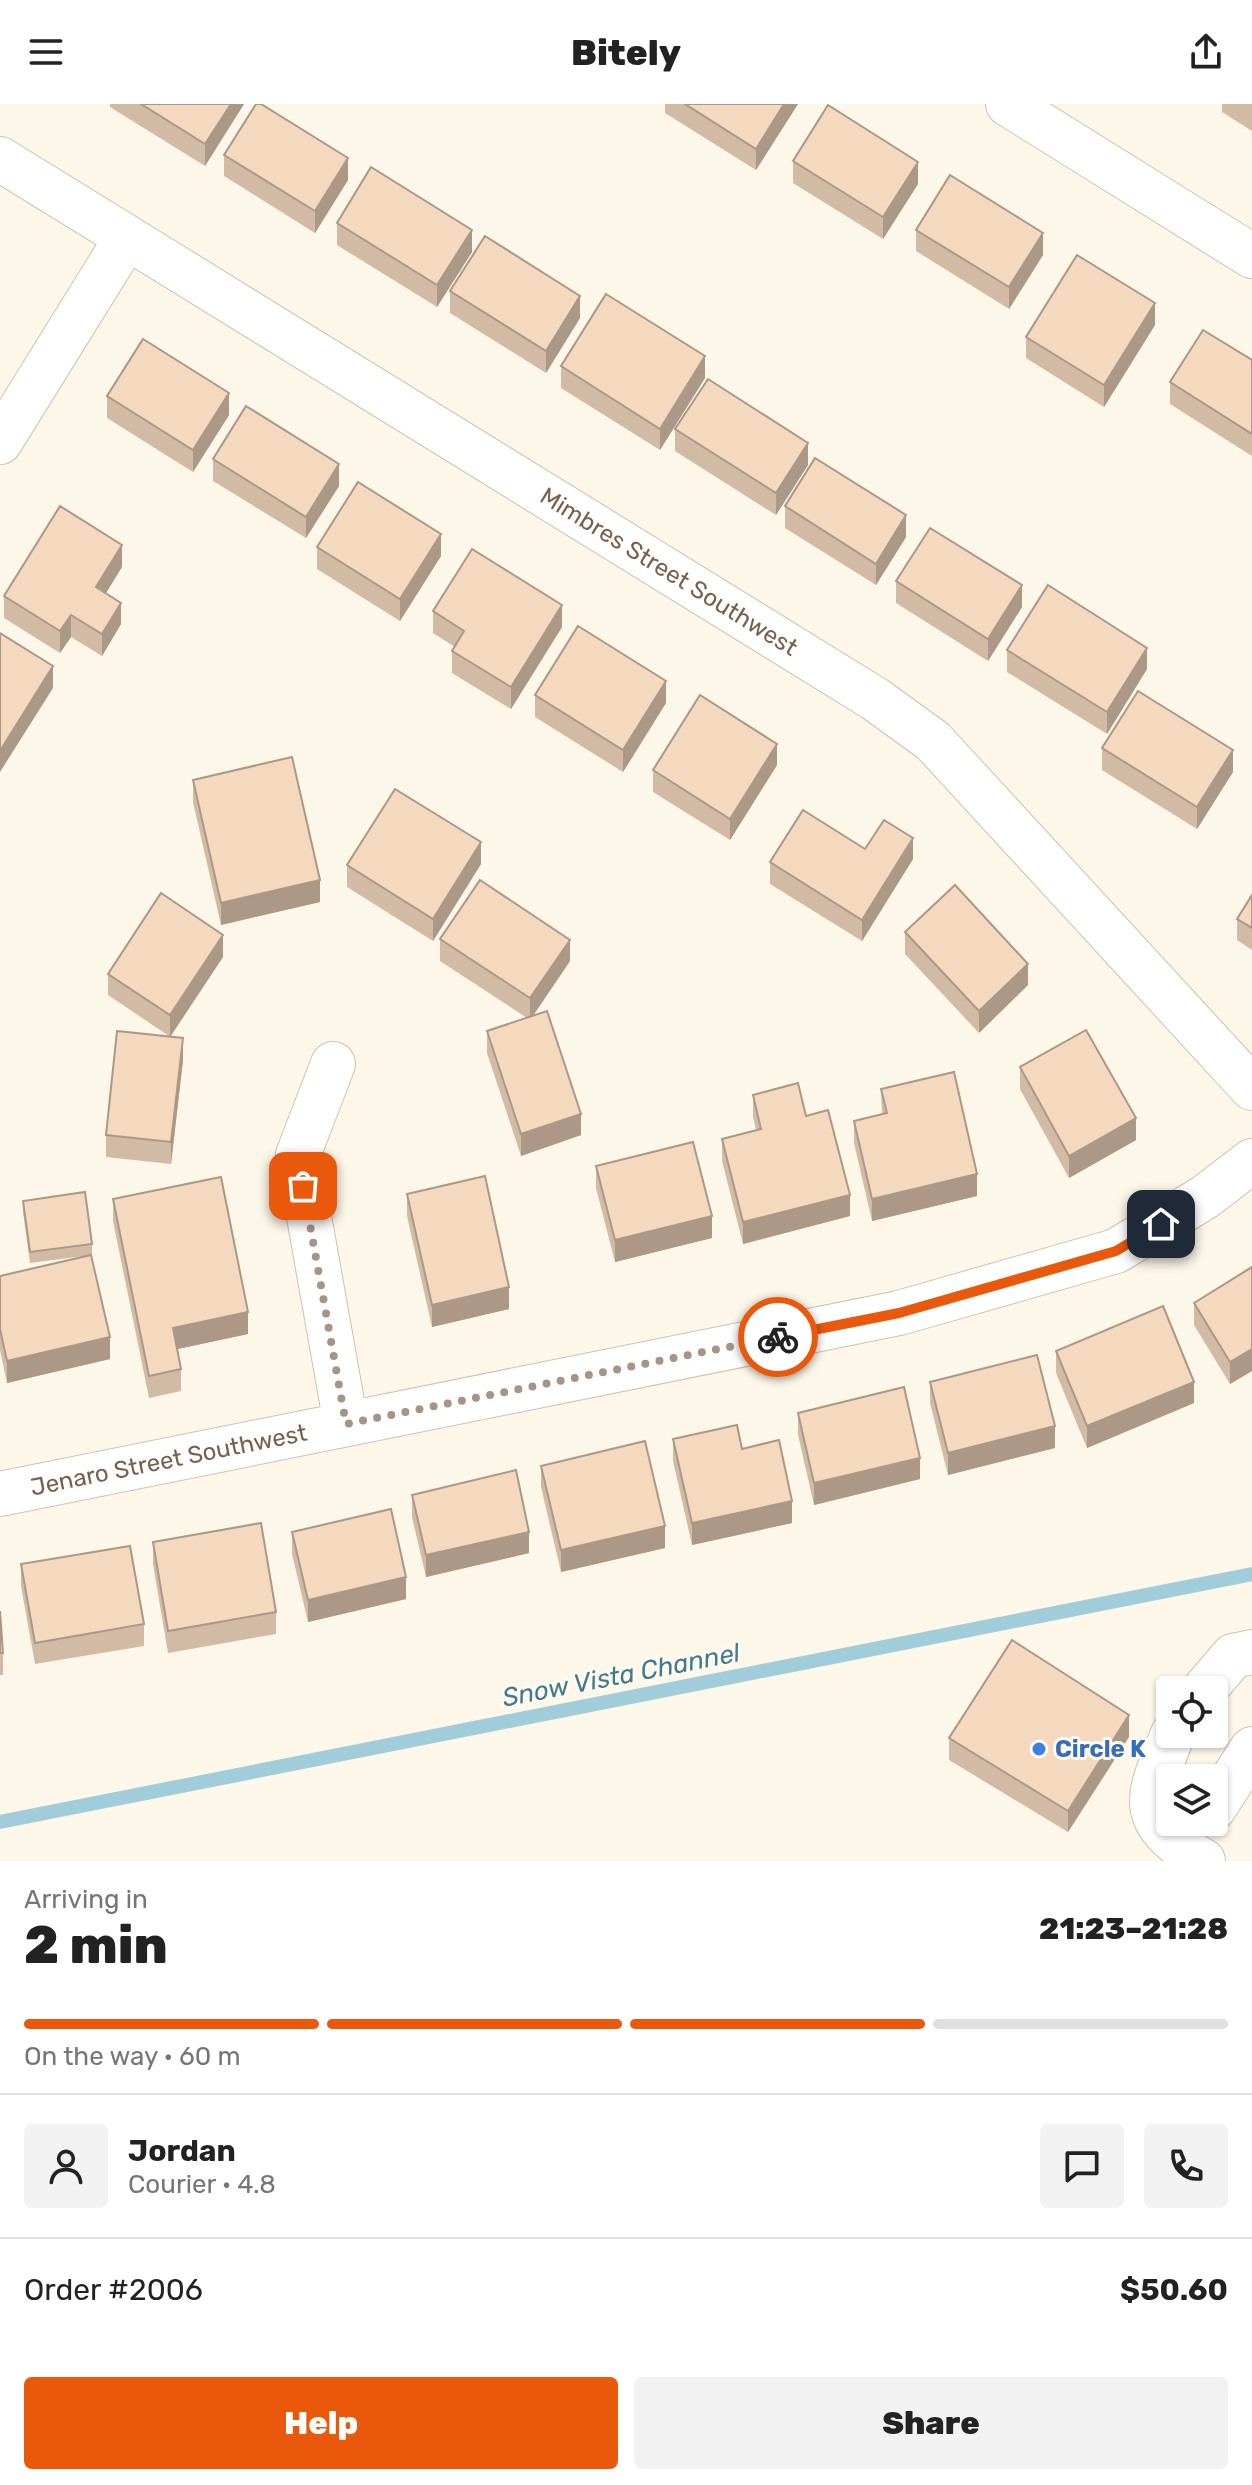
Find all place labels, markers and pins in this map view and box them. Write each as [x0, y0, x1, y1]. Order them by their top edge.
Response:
pin [269, 1152, 337, 1220]
pin [1127, 1190, 1195, 1258]
place label: Circle K [1055, 1735, 1146, 1763]
marker: Circle K [1030, 1740, 1048, 1758]

